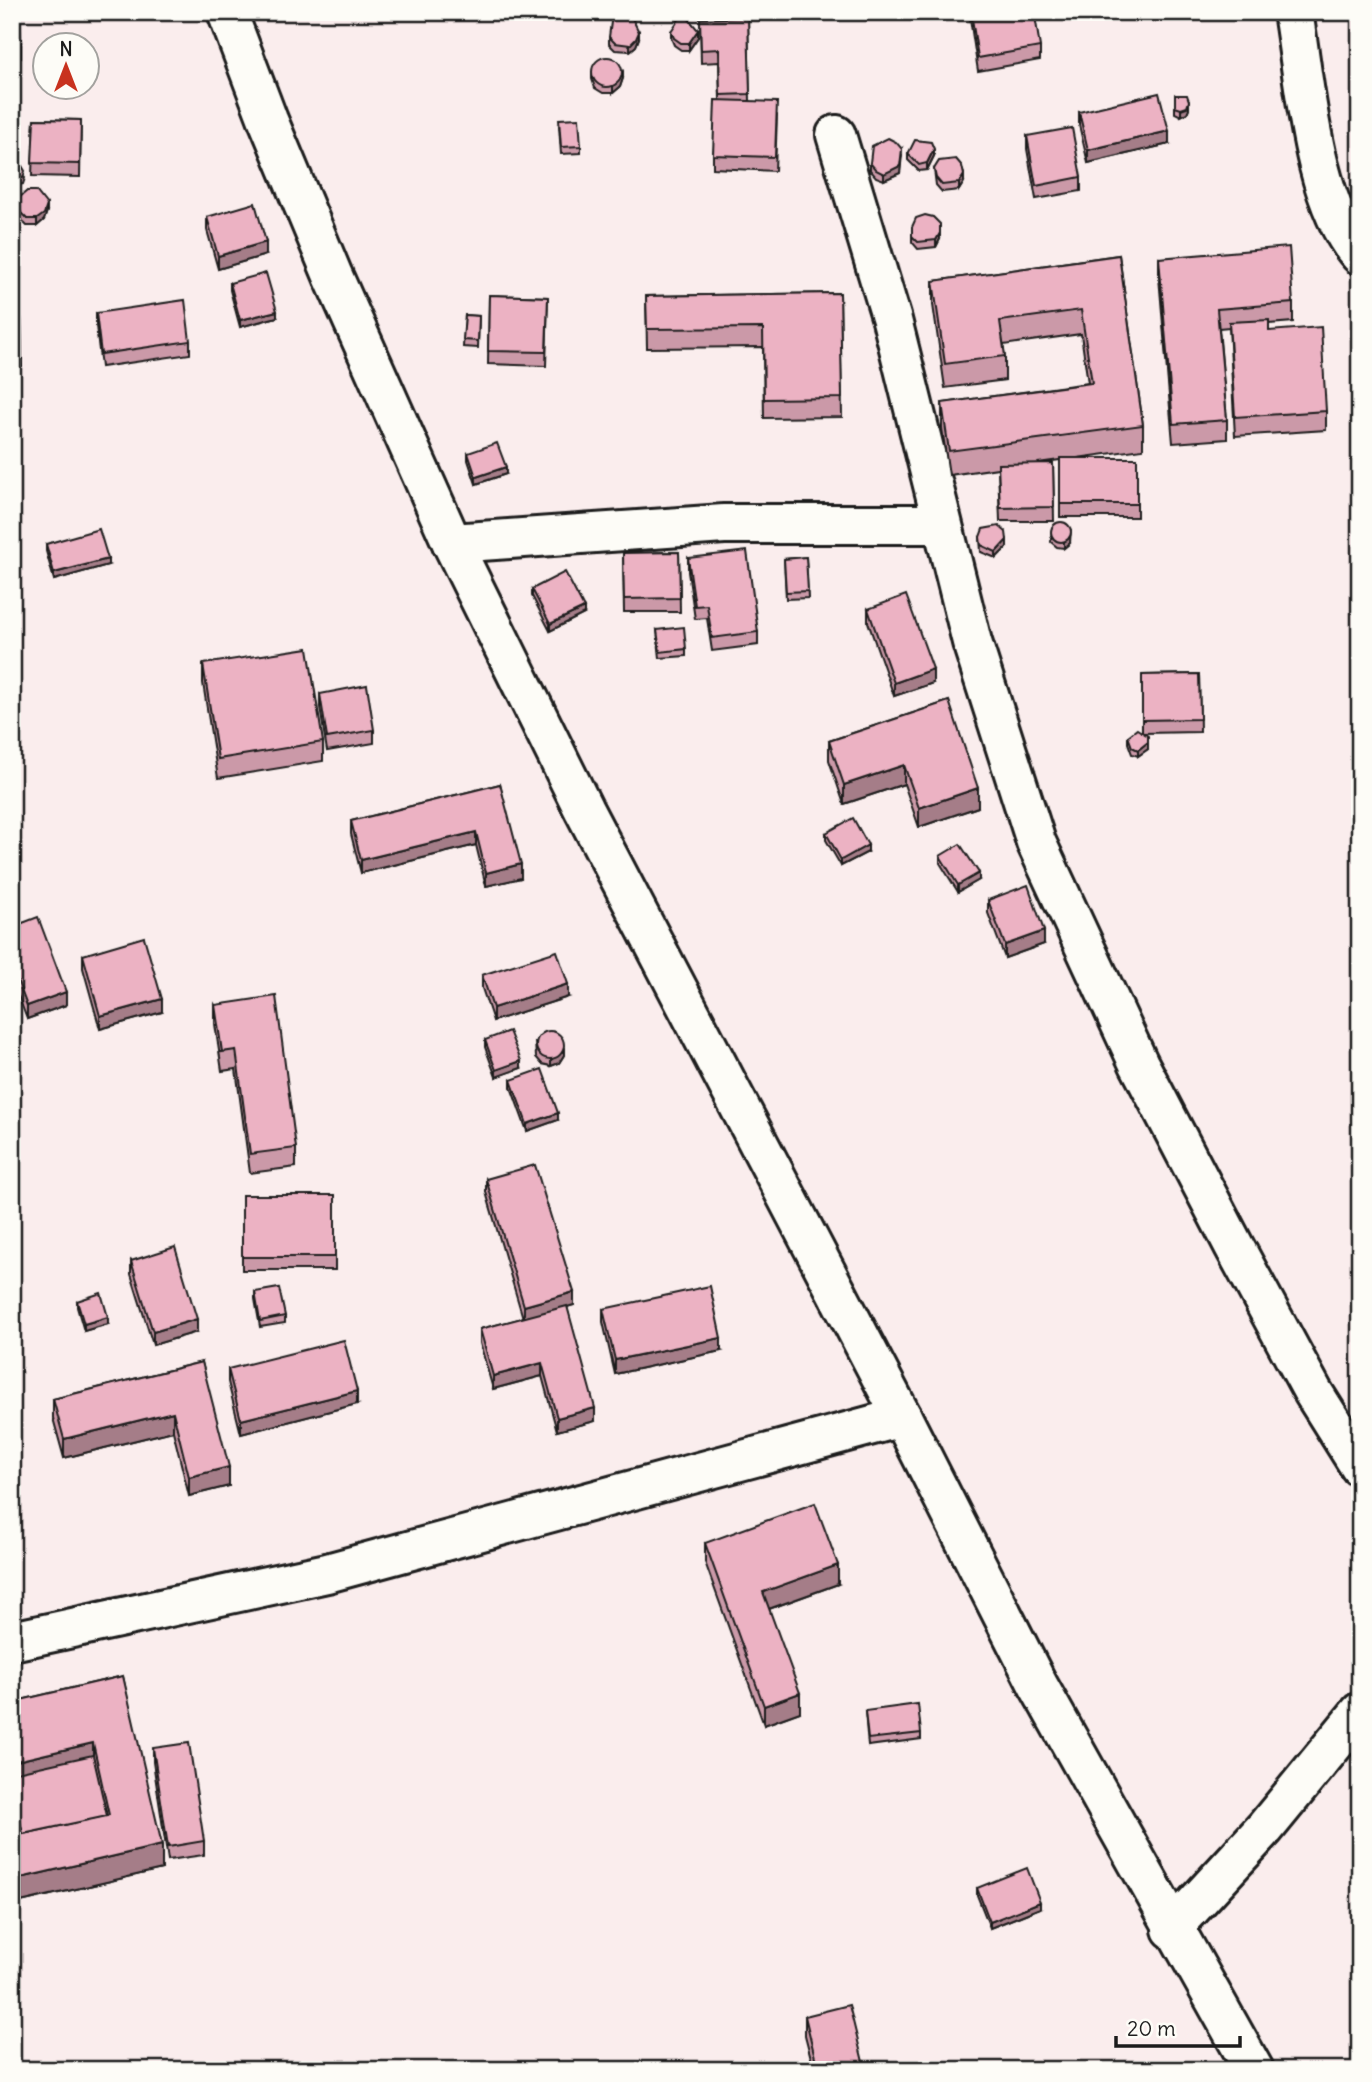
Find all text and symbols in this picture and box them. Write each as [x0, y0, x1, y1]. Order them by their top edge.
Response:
north arrow [32, 32, 102, 102]
text: N [59, 37, 73, 61]
scale bar [1116, 2005, 1241, 2049]
text: 20 m [1127, 2015, 1176, 2042]

